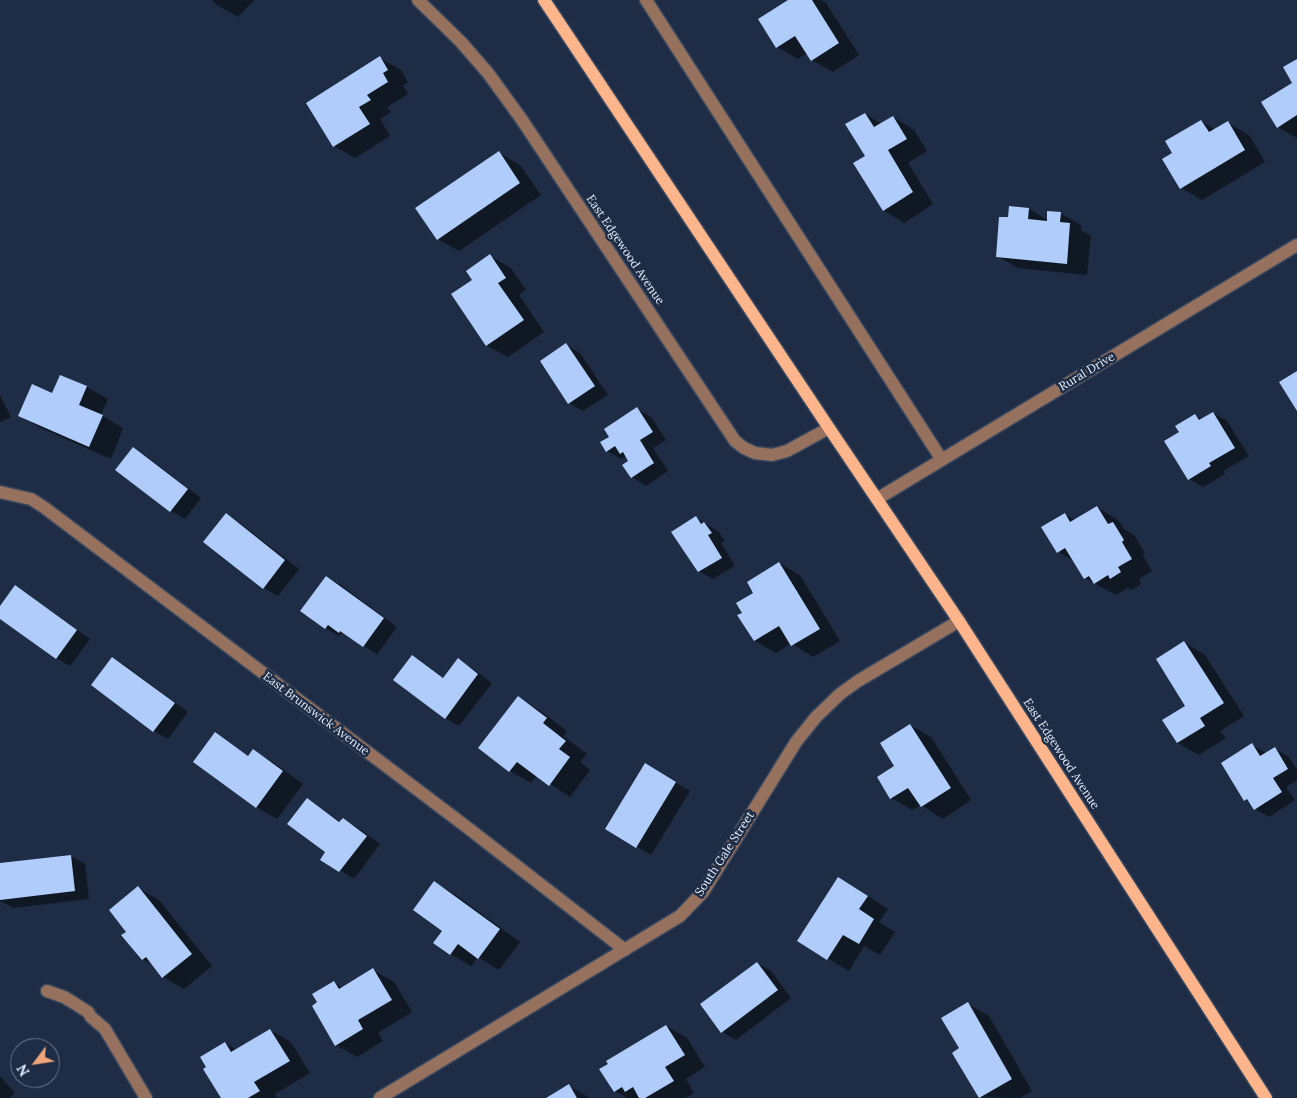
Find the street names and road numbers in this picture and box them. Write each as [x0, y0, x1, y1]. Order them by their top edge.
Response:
street label: East Edgewood Avenue [583, 192, 667, 308]
street label: Rural Drive [1057, 350, 1117, 394]
street label: East Brunswick Avenue [260, 669, 372, 759]
street label: East Edgewood Avenue [1020, 696, 1102, 812]
street label: South Gale Street [692, 809, 758, 899]

